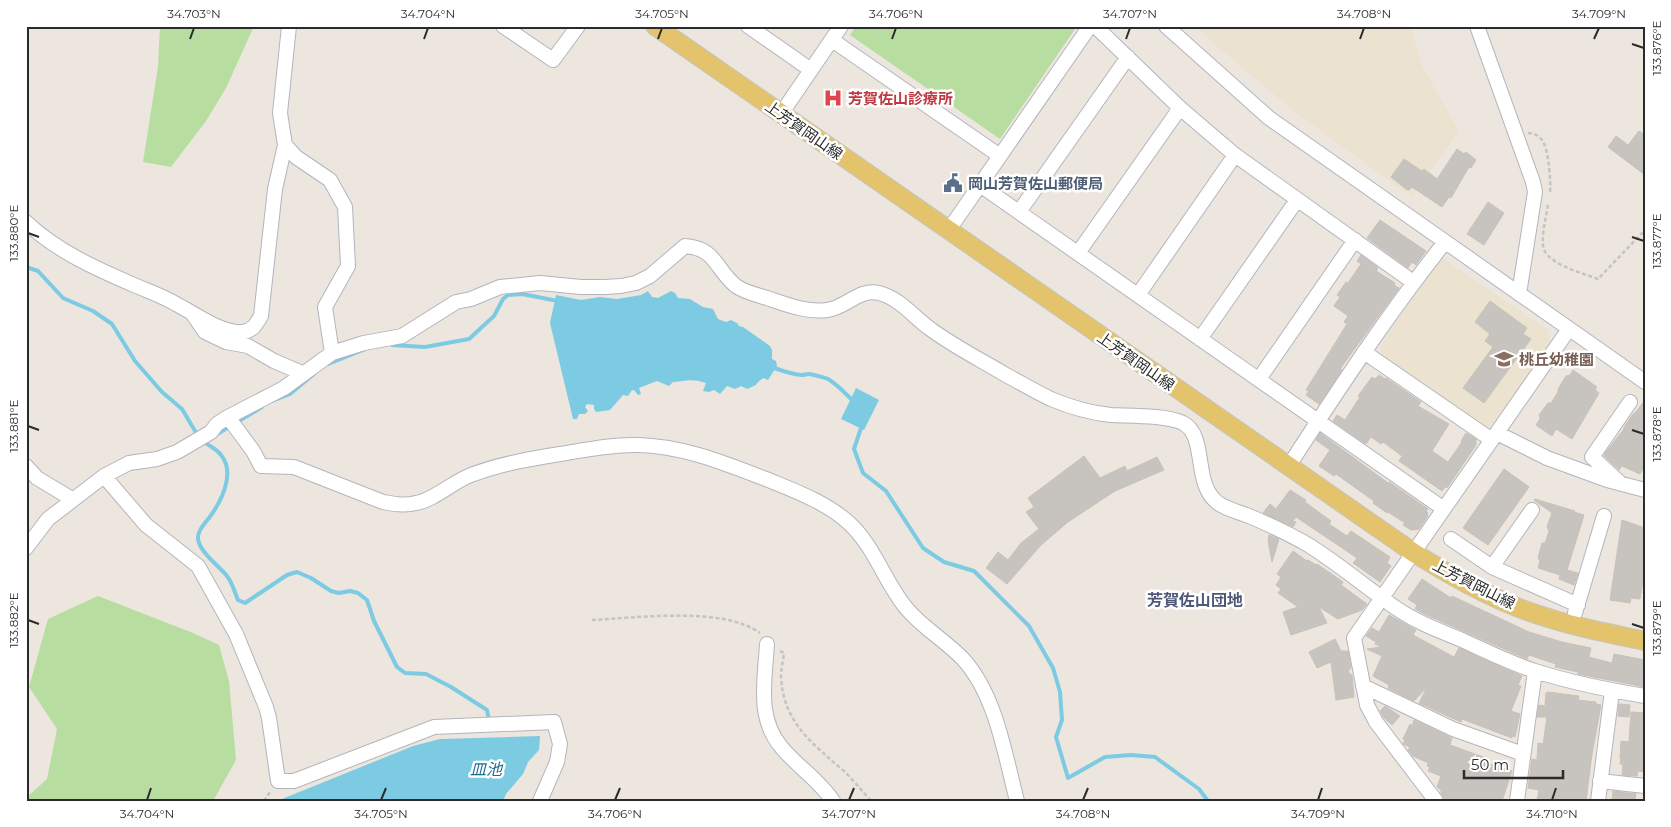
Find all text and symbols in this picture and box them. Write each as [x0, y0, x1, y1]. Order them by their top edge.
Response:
text: 34.703°N [167, 6, 221, 21]
text: 34.704°N [401, 6, 455, 21]
text: 34.705°N [635, 6, 689, 21]
text: 34.706°N [869, 6, 923, 21]
text: 34.707°N [1103, 6, 1157, 21]
text: 34.708°N [1337, 6, 1391, 21]
text: 34.709°N [1572, 6, 1626, 21]
text: 133.876°E [1649, 20, 1664, 76]
hospital icon: 芳賀佐山診療所 [822, 87, 844, 109]
place label: 芳賀佐山診療所 [848, 89, 953, 108]
street label: 上芳賀岡山線 [762, 96, 846, 164]
public building icon: 岡山芳賀佐山郵便局 [942, 172, 964, 194]
place label: 岡山芳賀佐山郵便局 [968, 174, 1103, 193]
text: 133.880°E [6, 205, 21, 261]
text: 133.877°E [1649, 213, 1664, 269]
street label: 上芳賀岡山線 [1094, 327, 1178, 395]
school or university icon: 桃丘幼稚園 [1493, 348, 1515, 370]
place label: 桃丘幼稚園 [1519, 350, 1594, 369]
text: 133.881°E [6, 399, 21, 453]
text: 133.878°E [1649, 406, 1664, 462]
street label: 上芳賀岡山線 [1430, 555, 1518, 613]
district label: 芳賀佐山団地 [1147, 591, 1243, 610]
text: 133.882°E [6, 592, 21, 648]
text: 133.879°E [1649, 600, 1664, 656]
scale bar [1464, 747, 1562, 779]
text: 50 m [1471, 755, 1509, 774]
water label: 皿池 [470, 760, 504, 779]
text: 34.704°N [120, 806, 174, 821]
text: 34.705°N [354, 806, 408, 821]
text: 34.706°N [588, 806, 642, 821]
text: 34.707°N [822, 806, 876, 821]
text: 34.708°N [1056, 806, 1110, 821]
text: 34.709°N [1291, 806, 1345, 821]
text: 34.710°N [1526, 806, 1578, 821]

